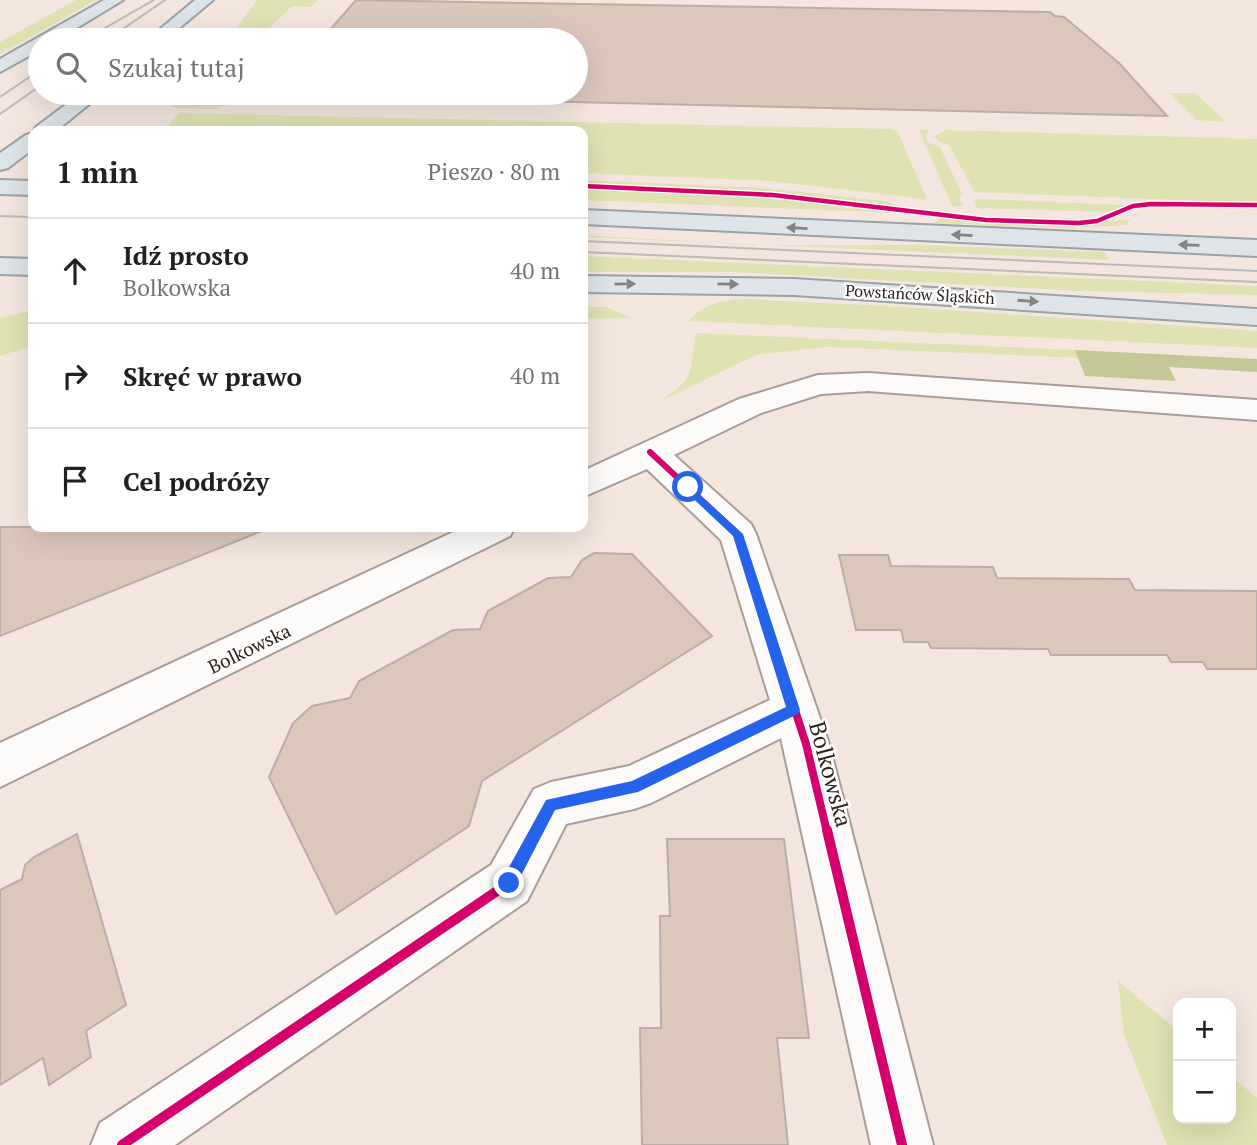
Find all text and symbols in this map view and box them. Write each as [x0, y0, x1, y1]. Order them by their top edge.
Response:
search box [28, 28, 588, 105]
icon: search [52, 48, 90, 86]
text: Szukaj tutaj [108, 50, 245, 84]
text: 1 min [56, 152, 138, 192]
text: Pieszo · 80 m [428, 156, 560, 187]
one-way arrow [786, 222, 808, 233]
one-way arrow [950, 230, 972, 241]
text: Idź prosto [123, 238, 249, 272]
one-way arrow [1178, 240, 1200, 251]
icon: ahead [56, 252, 94, 290]
text: 40 m [510, 255, 560, 286]
text: Bolkowska [123, 272, 231, 303]
one-way arrow [614, 278, 636, 290]
one-way arrow [717, 278, 739, 290]
street label: Powstańców Śląskich [845, 279, 996, 309]
one-way arrow [1017, 296, 1039, 307]
icon: right [56, 357, 94, 395]
text: Skręć w prawo [123, 359, 302, 393]
text: 40 m [510, 360, 560, 391]
icon: arrive [56, 462, 94, 500]
text: Cel podróży [123, 464, 269, 498]
route start [672, 471, 703, 502]
street label: Bolkowska [203, 617, 295, 679]
street label: Bolkowska [802, 718, 860, 831]
route end [493, 867, 524, 898]
map controls [1173, 998, 1236, 1124]
button: + [1173, 998, 1236, 1061]
button: − [1173, 1061, 1236, 1124]

